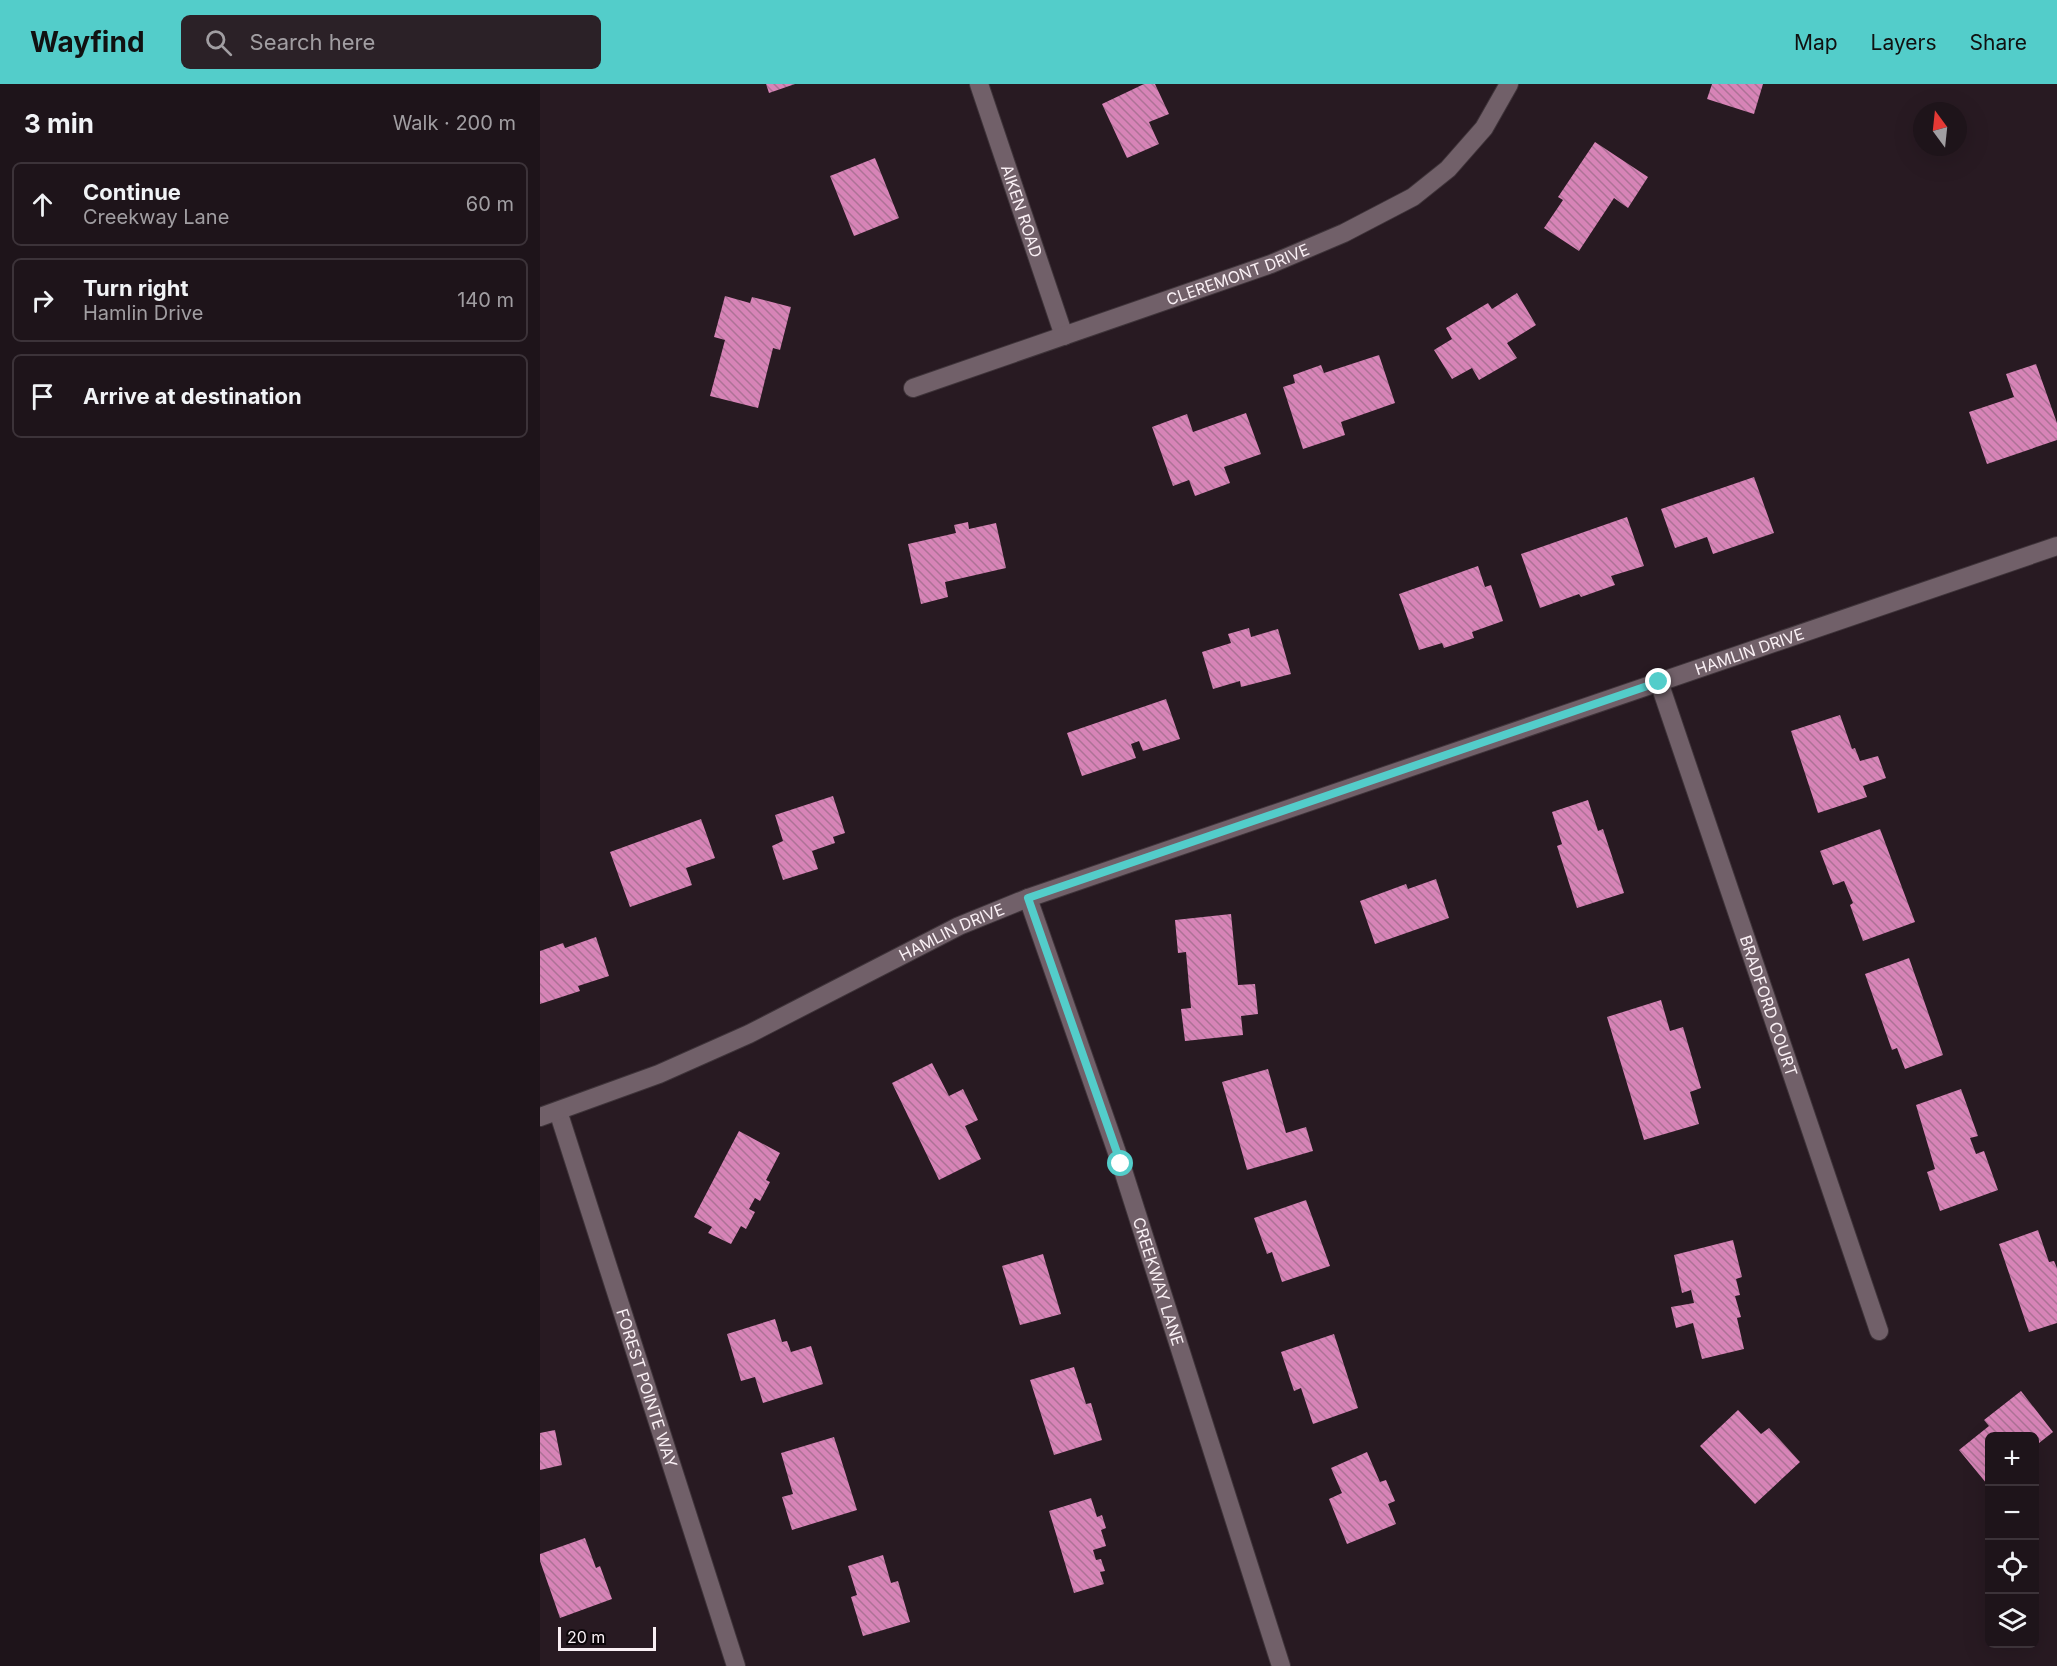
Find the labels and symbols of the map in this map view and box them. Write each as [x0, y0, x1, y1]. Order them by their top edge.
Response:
north arrow [1913, 102, 1967, 156]
street label: AIKEN ROAD [997, 162, 1047, 260]
street label: CLEREMONT DRIVE [1164, 239, 1312, 310]
street label: HAMLIN DRIVE [1692, 623, 1807, 679]
route end [1645, 668, 1671, 694]
street label: HAMLIN DRIVE [896, 899, 1007, 965]
street label: BRADFORD COURT [1736, 933, 1802, 1079]
route start [1107, 1150, 1133, 1176]
street label: CREEKWAY LANE [1129, 1215, 1188, 1348]
street label: FOREST POINTE WAY [612, 1306, 682, 1470]
scale bar [558, 1624, 656, 1652]

